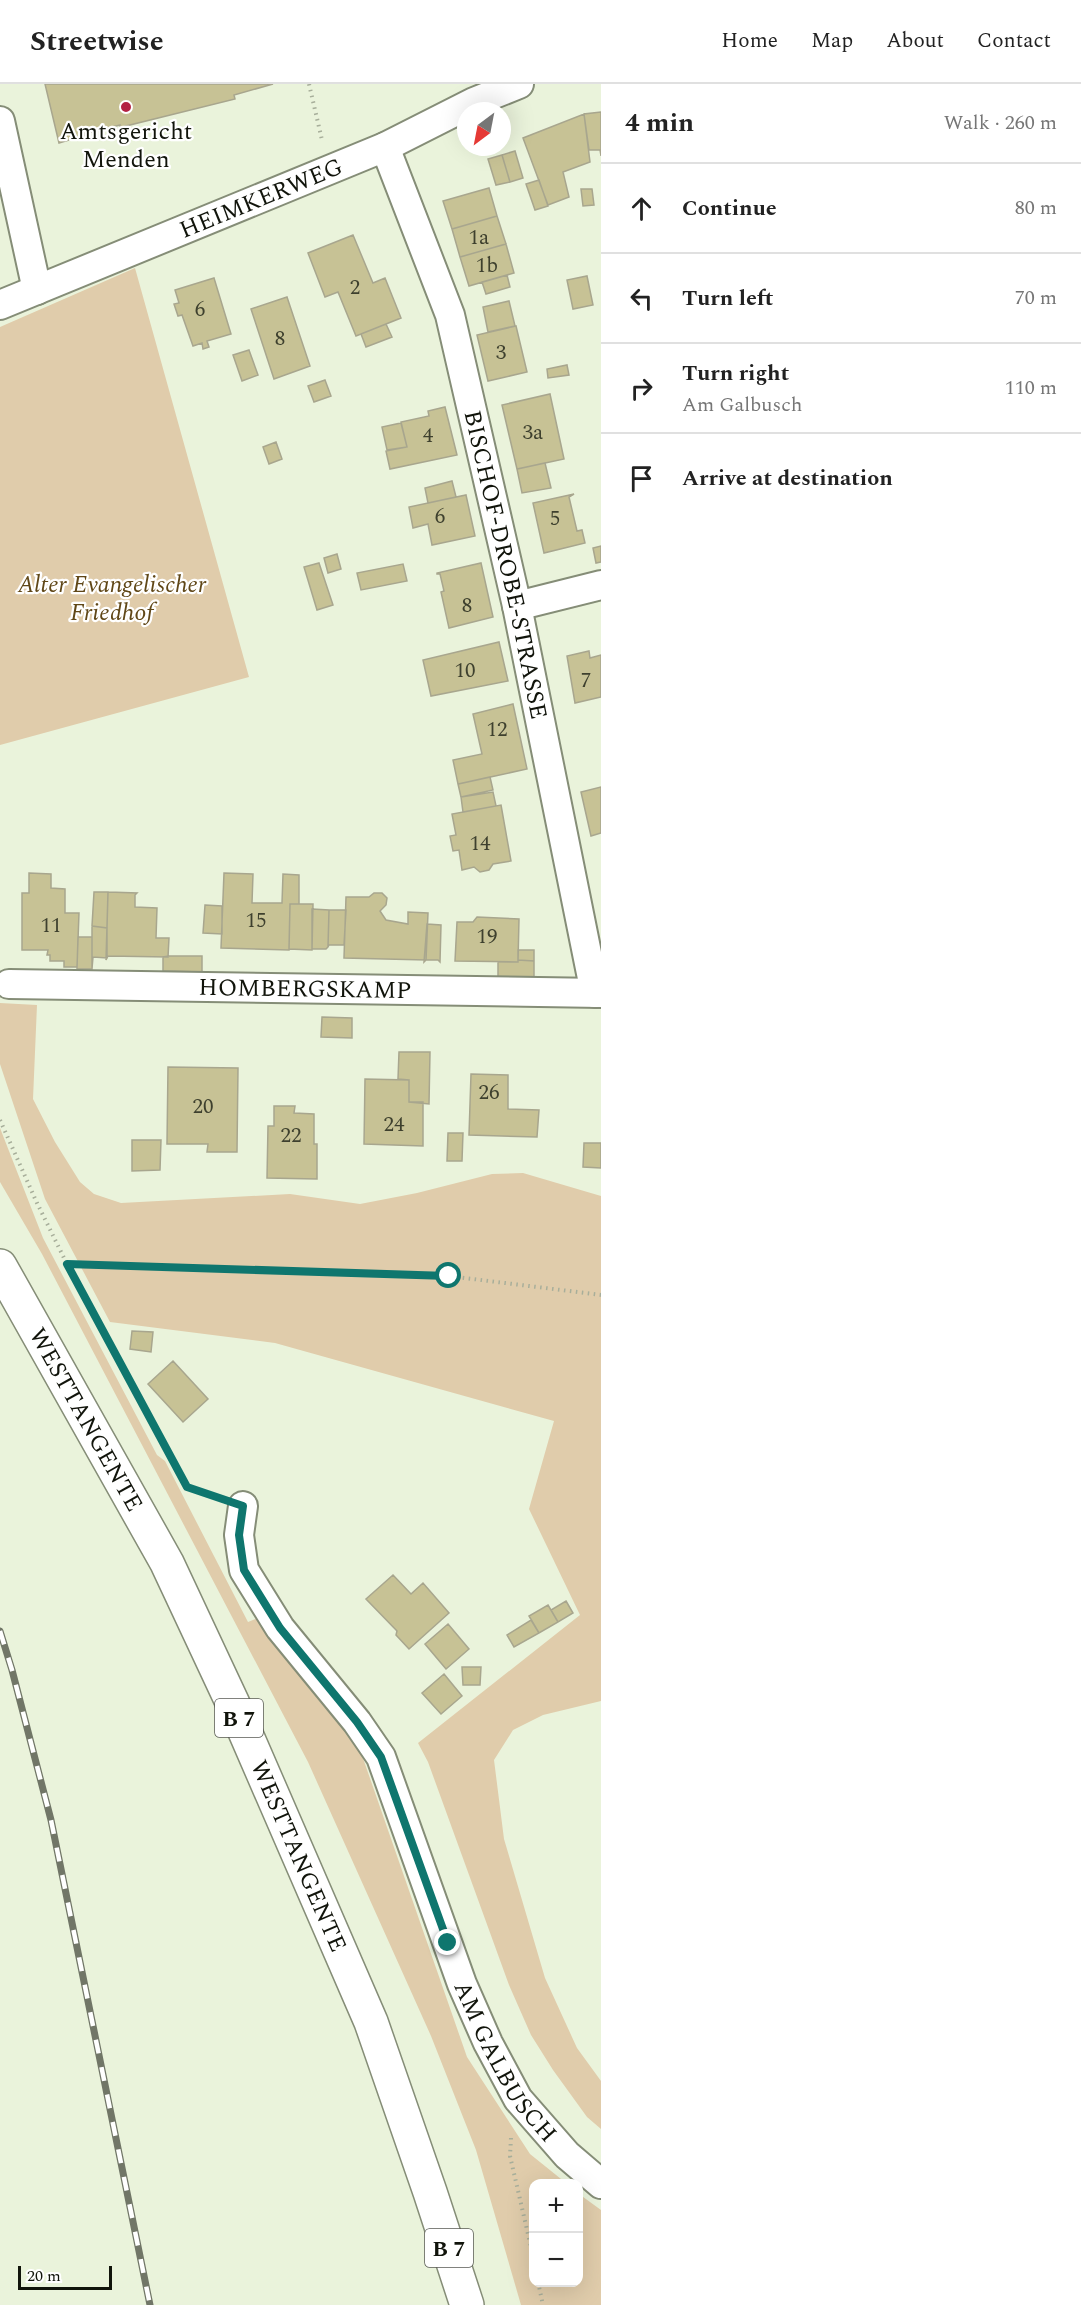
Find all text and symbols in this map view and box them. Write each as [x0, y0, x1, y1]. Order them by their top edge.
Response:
text: Streetwise [30, 20, 164, 63]
text: Home [721, 25, 778, 57]
text: Map [811, 25, 853, 57]
text: About [886, 25, 944, 57]
text: Contact [977, 25, 1051, 57]
marker: Amtsgericht Menden [119, 100, 133, 114]
north arrow [457, 102, 511, 156]
text: 4 min [625, 103, 694, 143]
text: Walk · 260 m [944, 108, 1057, 138]
place label: Amtsgericht Menden [60, 114, 192, 178]
street label: HEIMKERWEG [174, 149, 348, 248]
icon: ahead [625, 192, 658, 225]
text: Continue [682, 192, 777, 225]
text: 80 m [1015, 193, 1057, 223]
house number: 1a [469, 222, 490, 254]
house number: 1b [476, 250, 498, 282]
house number: 2 [350, 272, 360, 304]
icon: left [625, 282, 658, 315]
text: Turn left [682, 282, 774, 315]
text: 70 m [1015, 283, 1057, 313]
house number: 6 [195, 294, 205, 326]
house number: 8 [275, 323, 285, 355]
house number: 3 [496, 337, 507, 369]
text: Turn right [682, 357, 789, 390]
icon: right [625, 372, 658, 405]
text: 110 m [1005, 373, 1057, 403]
text: Am Galbusch [682, 390, 802, 420]
street label: BISCHOF-DROBE-STRASSE [453, 407, 556, 723]
house number: 3a [523, 417, 544, 449]
house number: 4 [423, 420, 434, 452]
icon: arrive [625, 462, 658, 495]
text: Arrive at destination [682, 462, 893, 495]
house number: 6 [435, 501, 445, 533]
house number: 5 [550, 503, 560, 535]
park label: Alter Evangelischer Friedhof [17, 567, 207, 631]
house number: 8 [462, 590, 472, 622]
house number: 10 [455, 655, 476, 687]
house number: 7 [581, 665, 591, 697]
house number: 12 [487, 714, 508, 746]
house number: 14 [470, 828, 491, 860]
house number: 15 [246, 905, 267, 937]
house number: 11 [41, 910, 62, 942]
house number: 19 [477, 921, 498, 953]
street label: HOMBERGSKAMP [198, 970, 412, 1009]
house number: 26 [479, 1077, 500, 1109]
house number: 20 [193, 1091, 214, 1123]
house number: 24 [384, 1109, 405, 1141]
house number: 22 [281, 1120, 302, 1152]
route start [435, 1262, 461, 1288]
street label: WESTTANGENTE [19, 1321, 152, 1519]
road number: B 7 [215, 1699, 263, 1737]
street label: WESTTANGENTE [240, 1755, 356, 1958]
route end [434, 1929, 460, 1955]
street label: AM GALBUSCH [444, 1975, 565, 2151]
map controls [529, 2179, 583, 2287]
button: + [529, 2179, 583, 2233]
road number: B 7 [425, 2229, 473, 2267]
button: − [529, 2233, 583, 2287]
scale bar [18, 2263, 112, 2290]
text: 20 m [27, 2264, 61, 2288]

